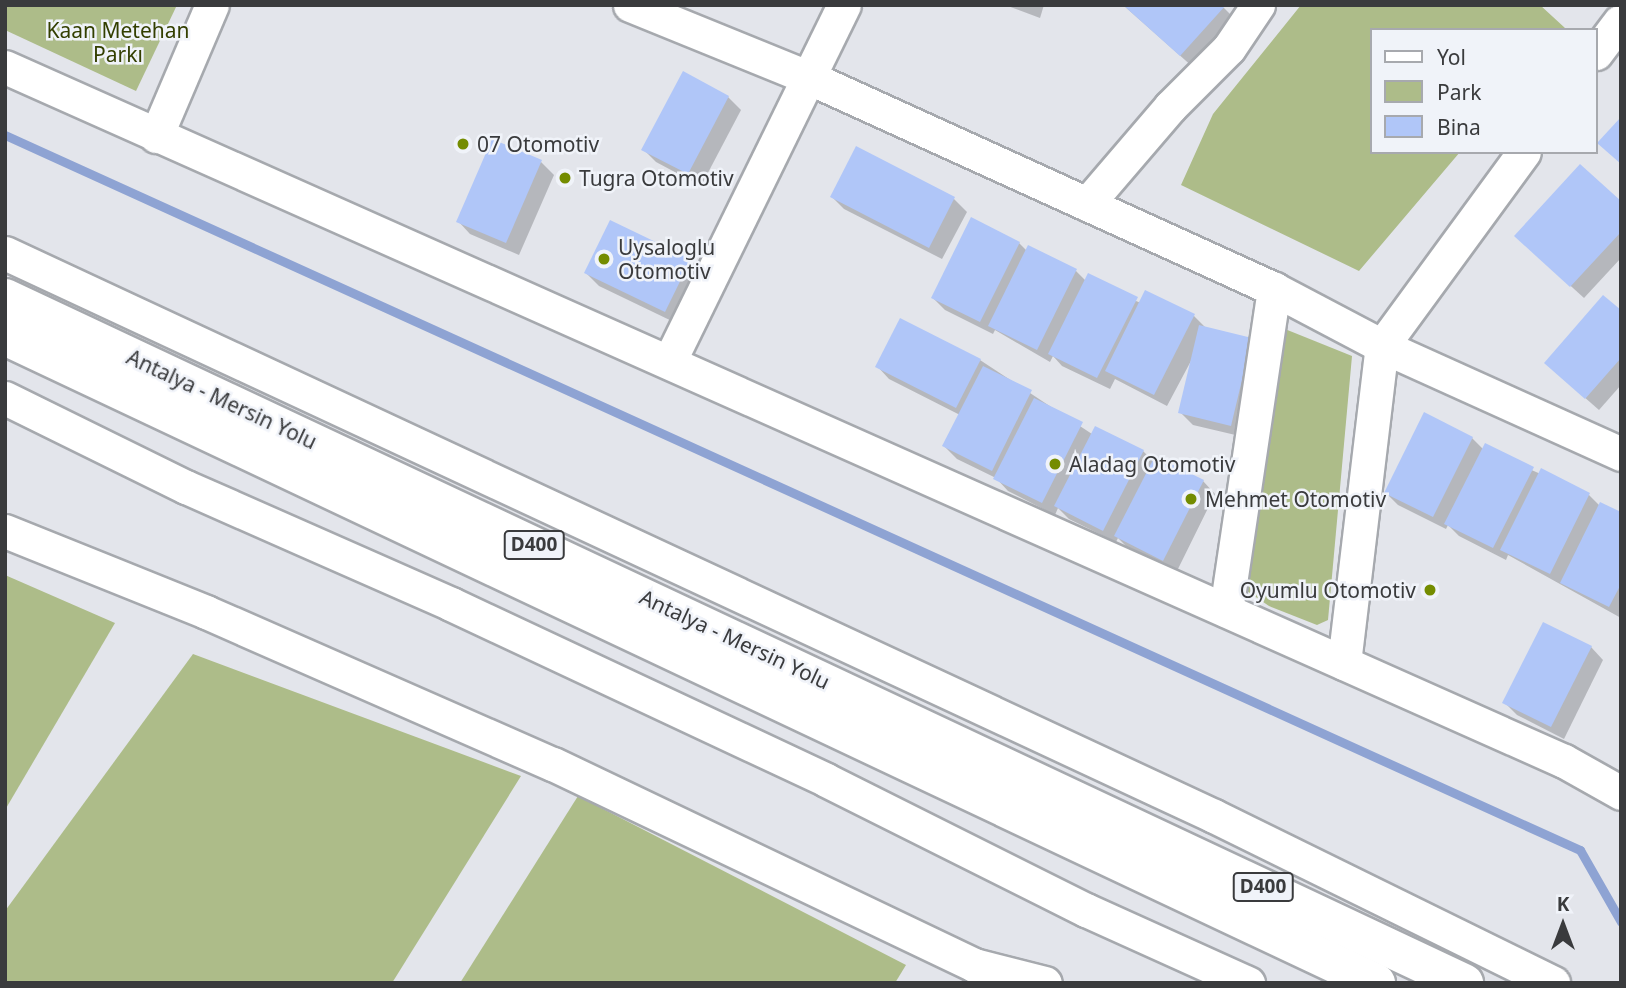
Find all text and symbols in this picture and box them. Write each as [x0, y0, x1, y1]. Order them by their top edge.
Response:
park label: Kaan Metehan Parkı [46, 17, 190, 67]
legend [1370, 28, 1598, 154]
text: Yol [1437, 43, 1466, 71]
text: Park [1437, 78, 1481, 106]
text: Bina [1437, 113, 1481, 141]
place label: 07 Otomotiv [477, 131, 599, 157]
marker: 07 Otomotiv [455, 136, 471, 152]
place label: Tugra Otomotiv [579, 165, 734, 191]
marker: Tugra Otomotiv [557, 170, 573, 186]
place label: Uysaloglu Otomotiv [618, 234, 715, 284]
marker: Uysaloglu Otomotiv [596, 251, 612, 267]
street label: Antalya - Mersin Yolu [123, 344, 321, 454]
place label: Aladag Otomotiv [1069, 451, 1235, 477]
marker: Aladag Otomotiv [1047, 456, 1063, 472]
place label: Mehmet Otomotiv [1205, 486, 1386, 512]
marker: Mehmet Otomotiv [1183, 491, 1199, 507]
road number: D400 [503, 530, 566, 560]
place label: Oyumlu Otomotiv [1240, 577, 1416, 603]
marker: Oyumlu Otomotiv [1422, 582, 1438, 598]
street label: Antalya - Mersin Yolu [636, 584, 834, 694]
road number: D400 [1232, 872, 1294, 902]
north arrow [1528, 890, 1598, 960]
text: K [1557, 891, 1569, 917]

